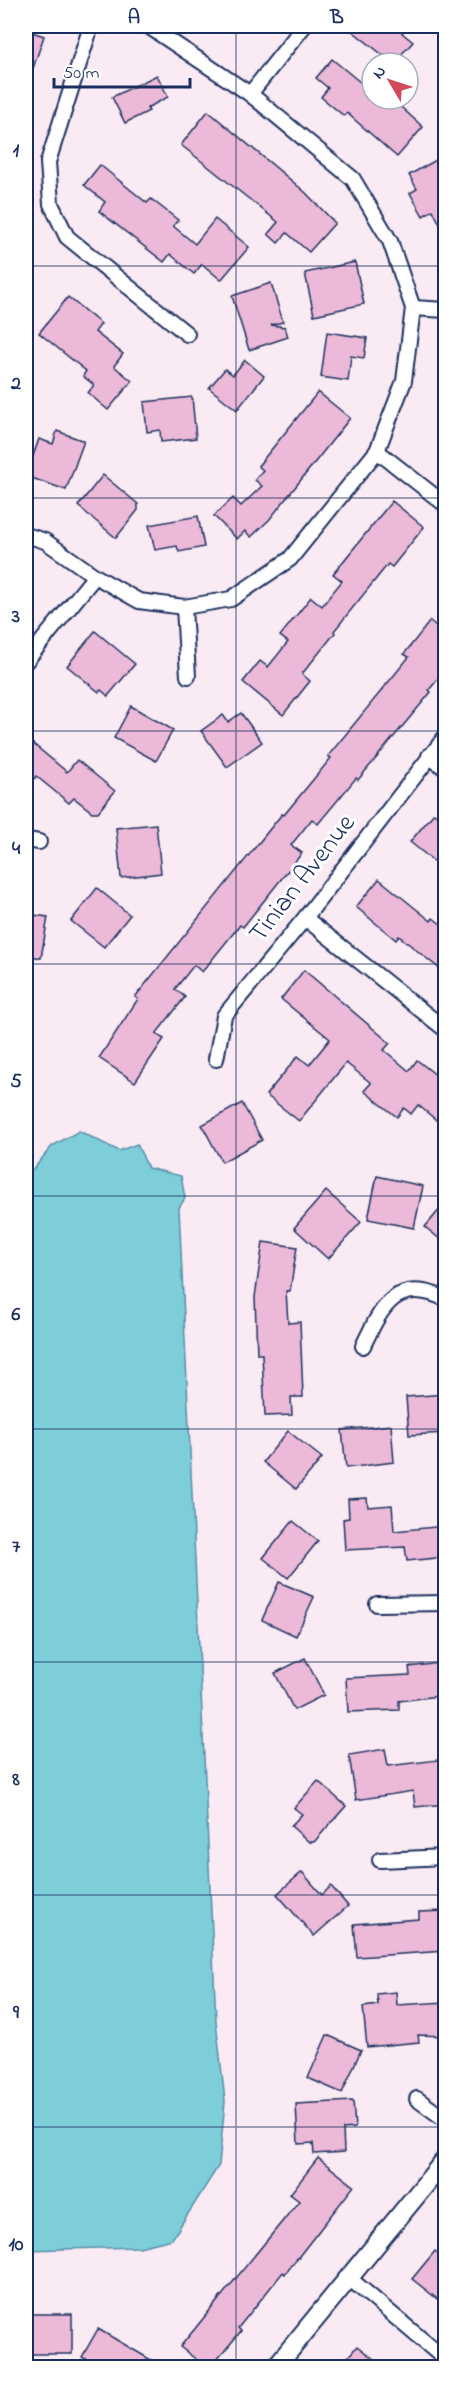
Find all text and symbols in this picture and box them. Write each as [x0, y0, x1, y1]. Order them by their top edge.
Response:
text: A [128, 4, 140, 33]
text: B [329, 4, 344, 33]
scale bar [54, 51, 190, 89]
north arrow [360, 51, 420, 111]
text: 50 m [63, 61, 100, 87]
text: N [367, 61, 393, 85]
text: 1 [13, 137, 20, 166]
text: 2 [10, 370, 21, 399]
text: 3 [11, 603, 20, 632]
street label: Tinian Avenue [240, 806, 366, 952]
text: 4 [12, 835, 21, 864]
text: 5 [10, 1068, 22, 1097]
text: 6 [12, 1301, 21, 1330]
text: 7 [12, 1533, 21, 1562]
text: 8 [11, 1766, 20, 1795]
text: 9 [12, 1999, 20, 2028]
text: 10 [9, 2231, 24, 2260]

